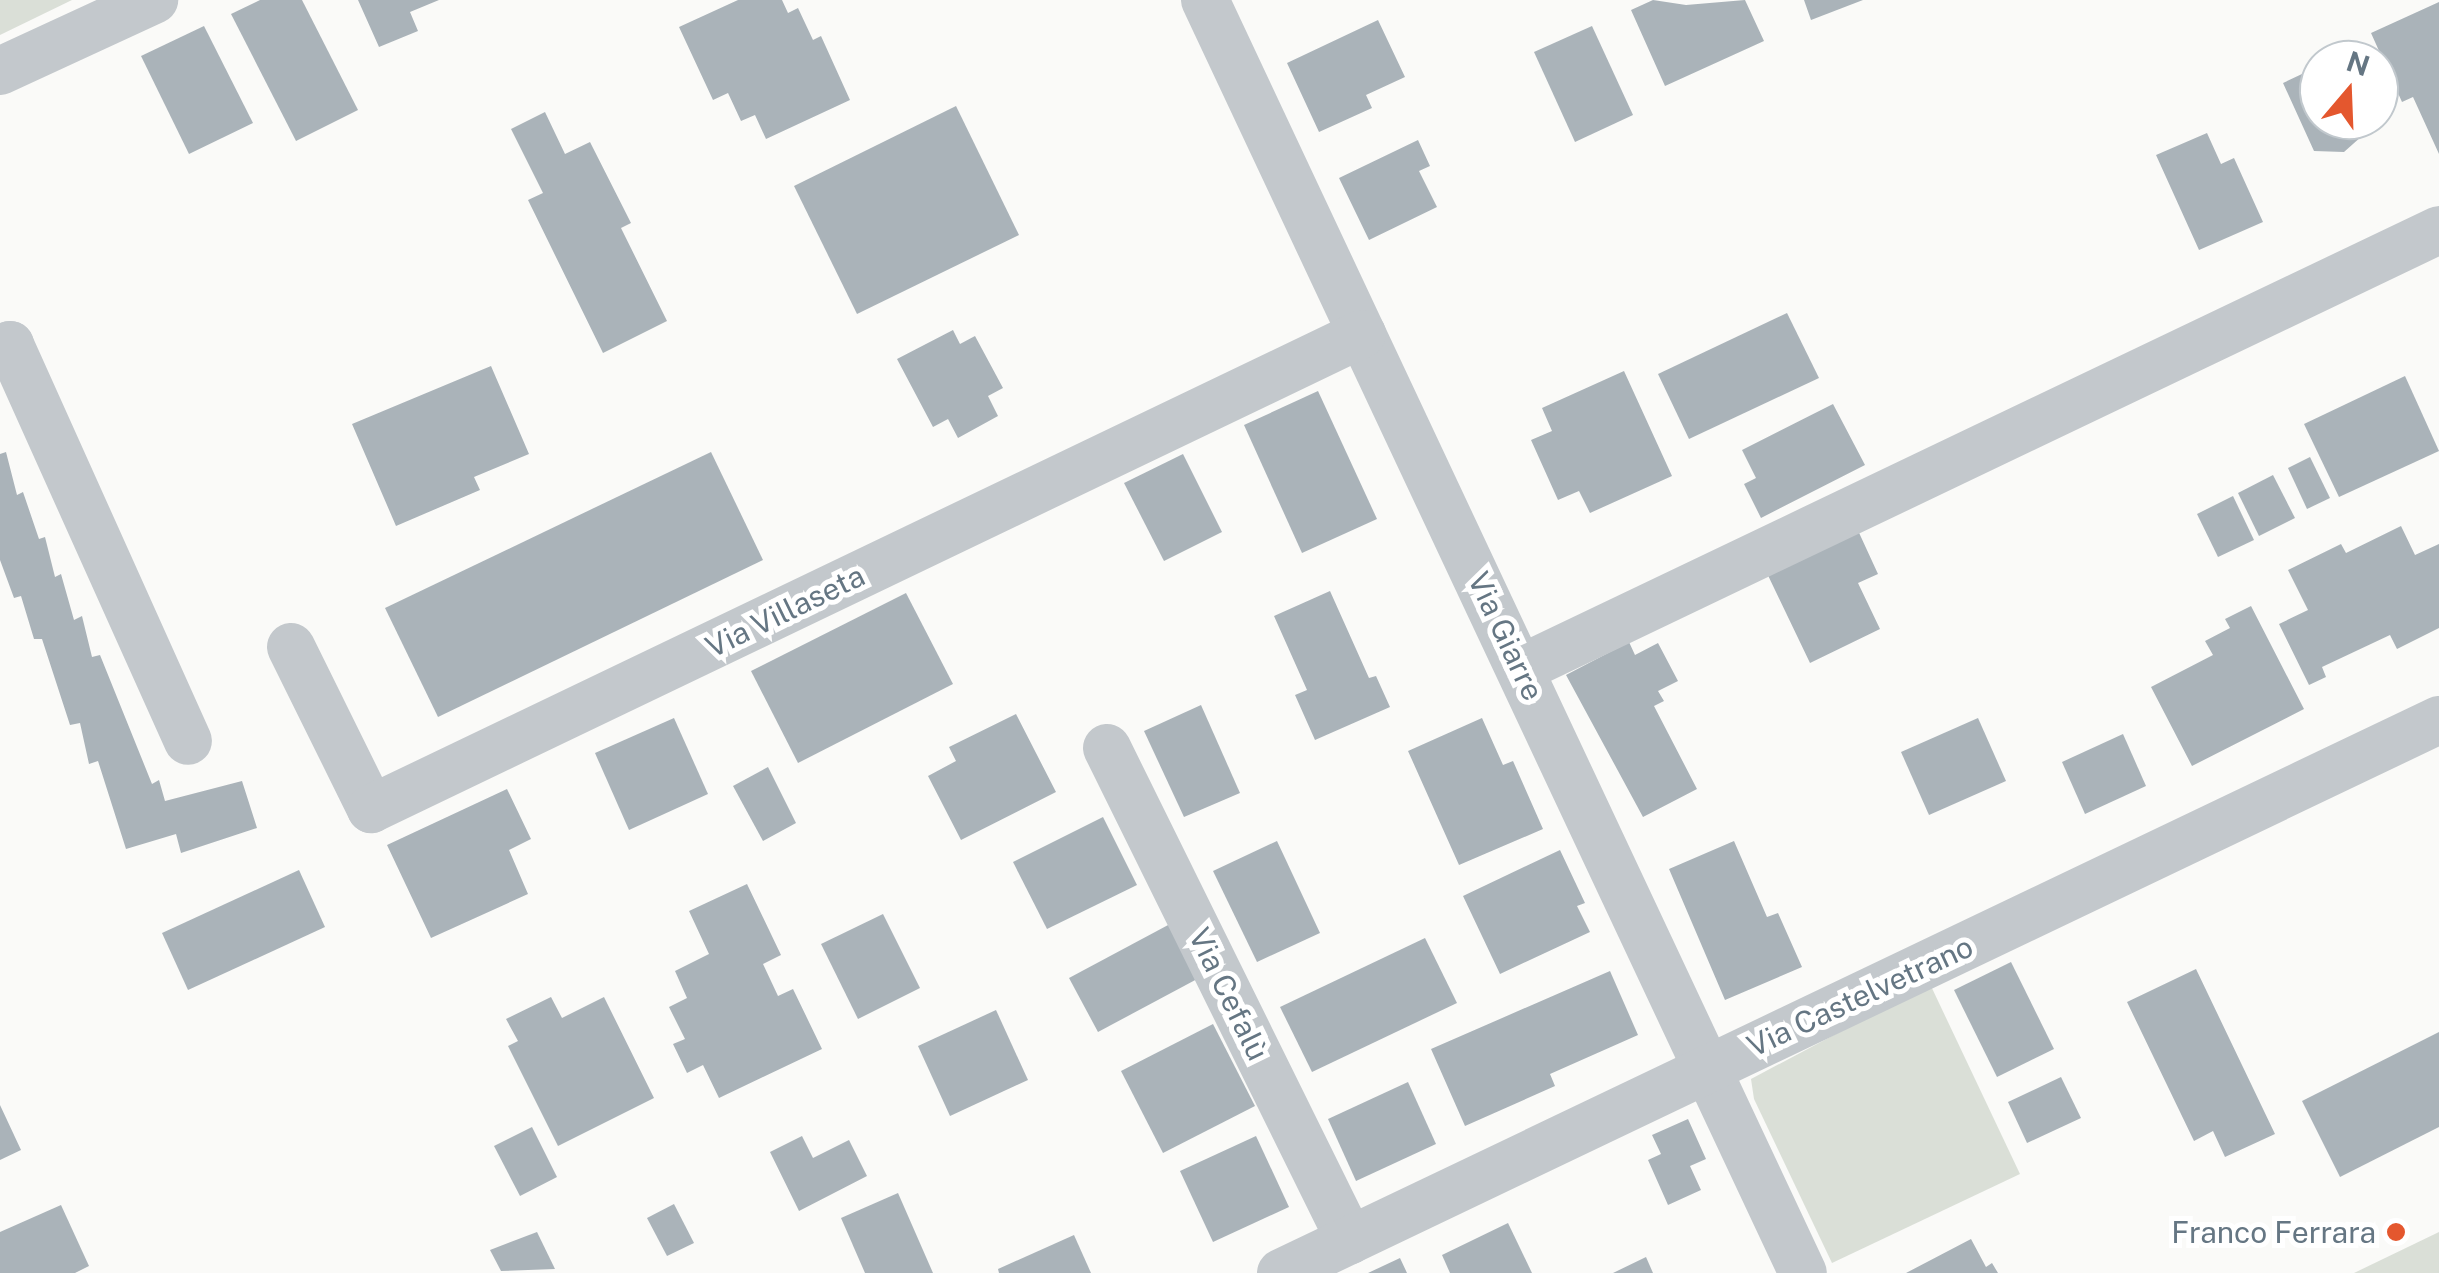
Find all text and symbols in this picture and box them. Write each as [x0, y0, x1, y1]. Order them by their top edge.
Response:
north arrow [2299, 40, 2399, 140]
text: N [2343, 44, 2374, 82]
street label: Via Villaseta [699, 557, 871, 665]
street label: Via Giarre [1461, 566, 1551, 706]
street label: Via Cefalù [1181, 922, 1277, 1066]
street label: Via Castelvetrano [1741, 928, 1979, 1064]
place label: Franco Ferrara [2171, 1214, 2376, 1250]
marker: Franco Ferrara [2385, 1221, 2407, 1243]

